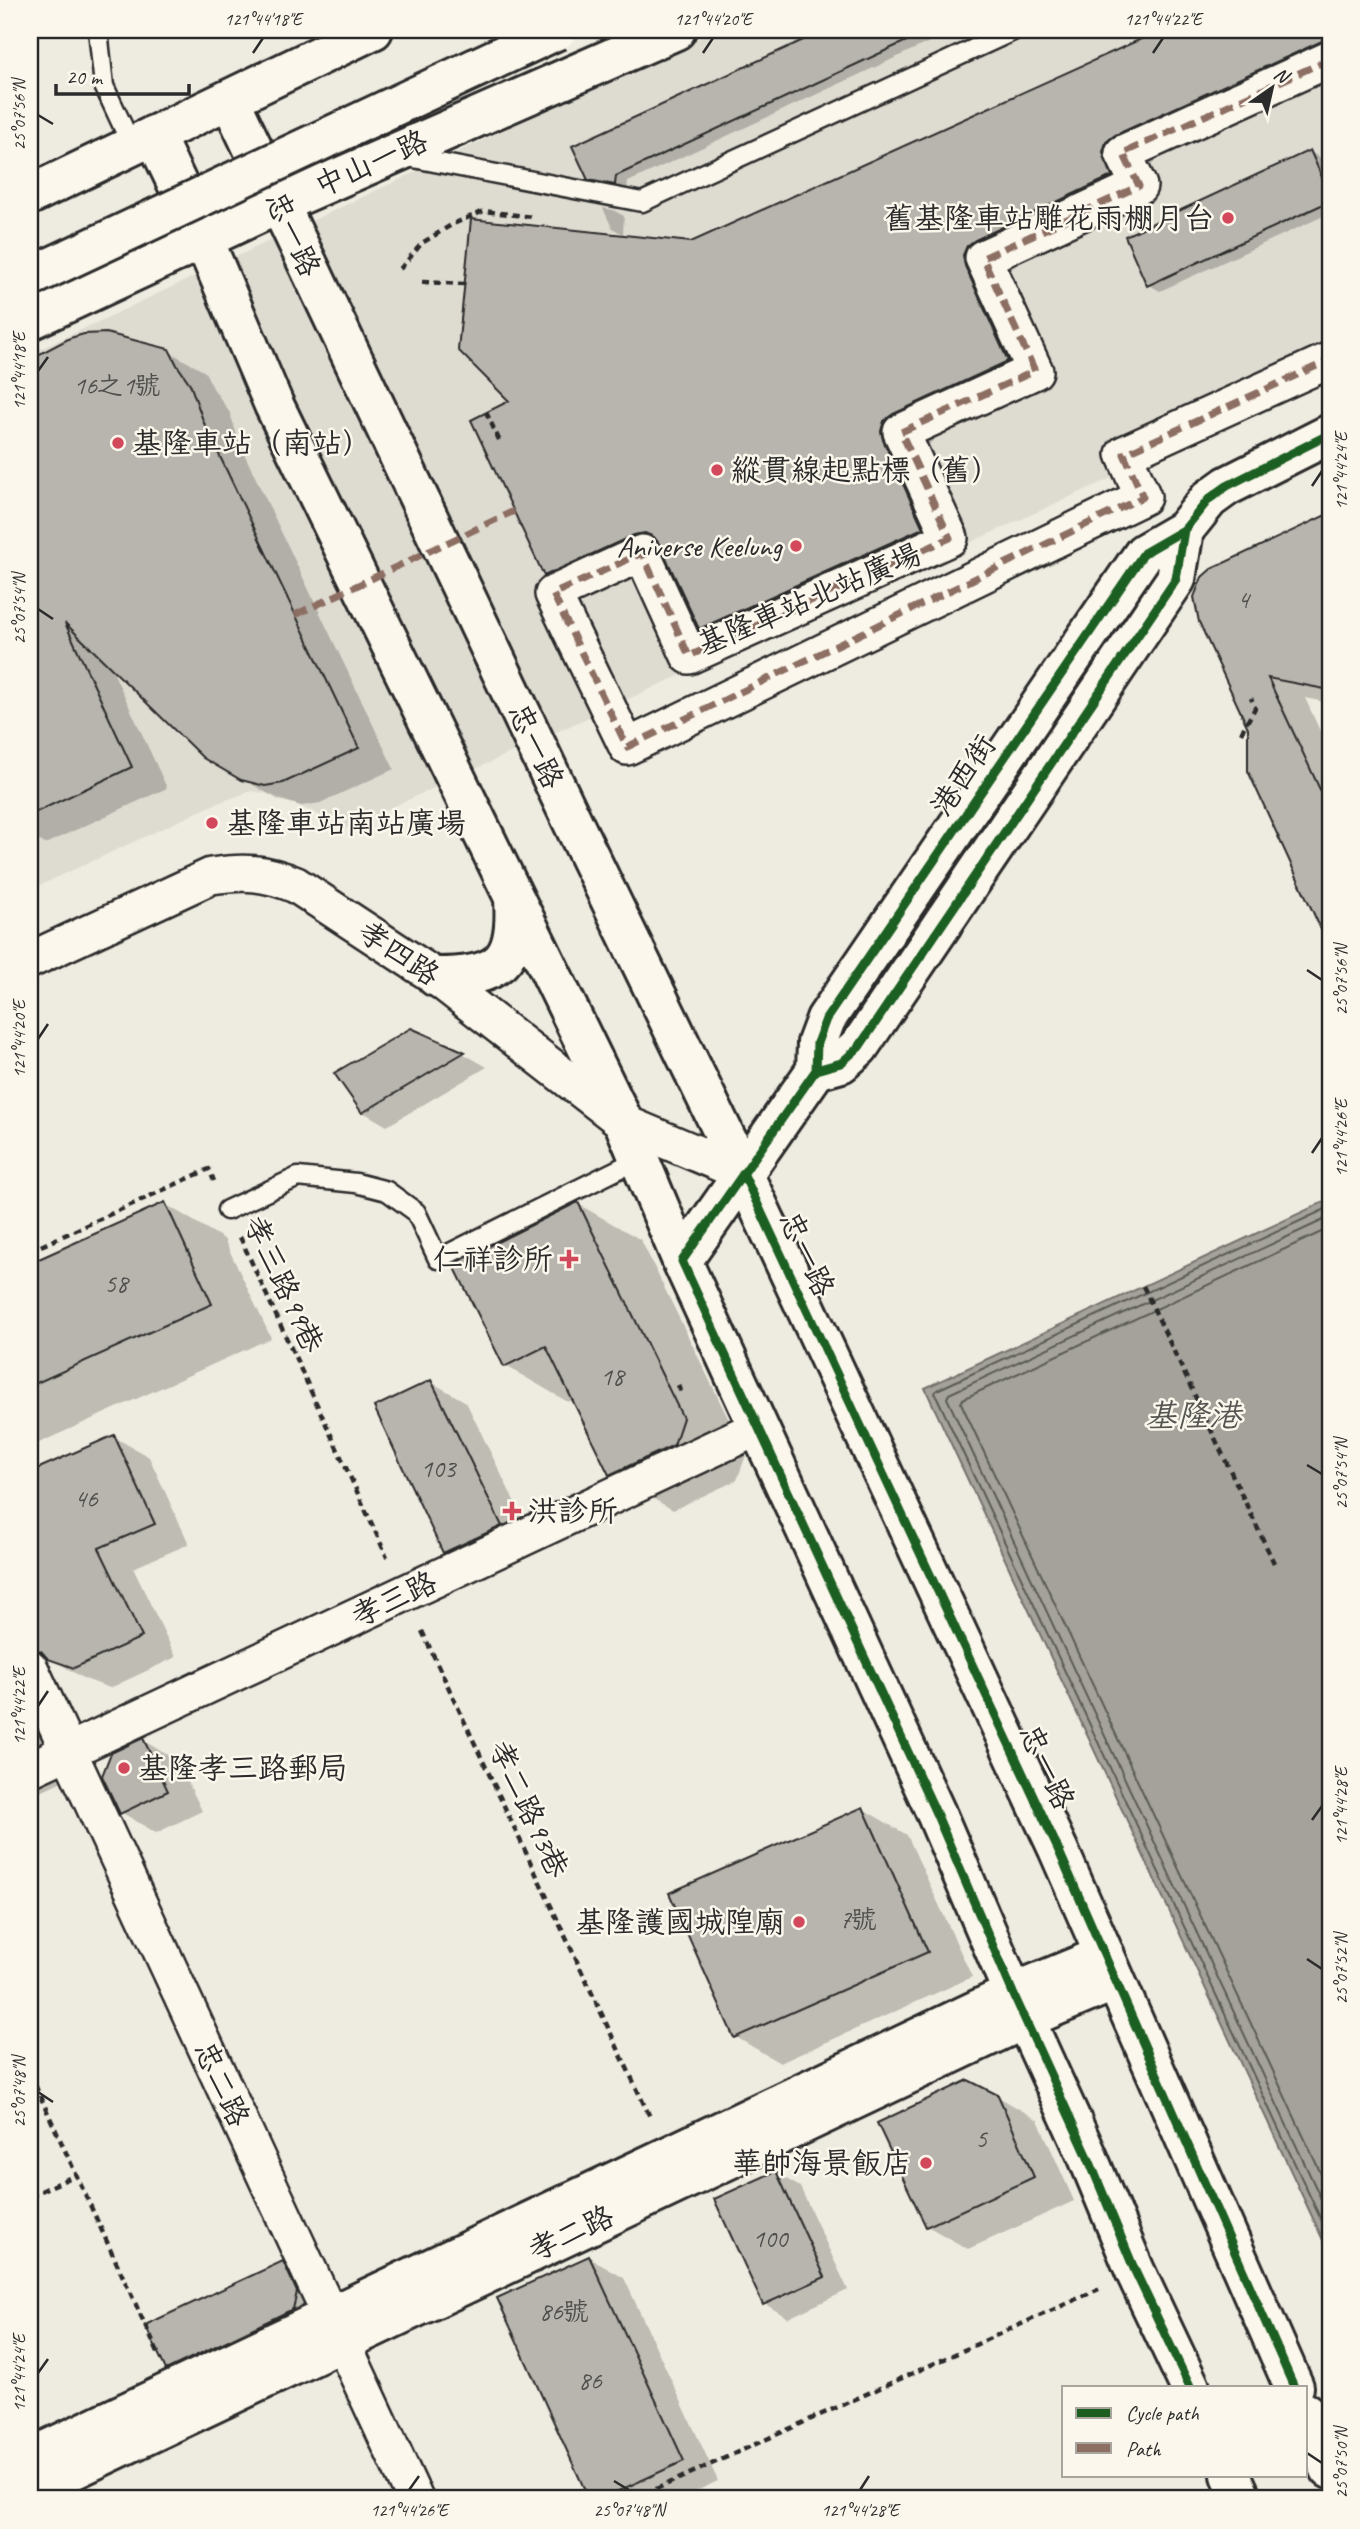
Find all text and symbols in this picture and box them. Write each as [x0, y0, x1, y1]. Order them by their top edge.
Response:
text: 121°44'18"E [224, 8, 304, 30]
text: 121°44'20"E [674, 8, 754, 30]
text: 121°44'22"E [1124, 8, 1204, 30]
scale bar [56, 52, 189, 96]
north arrow [1238, 52, 1308, 122]
text: N [1269, 61, 1295, 90]
text: 20 m [66, 64, 104, 90]
text: 25°07'56"N [8, 76, 30, 150]
street label: 中山一路 [308, 121, 434, 205]
street label: 忠一路 [257, 185, 329, 283]
place label: 舊基隆車站雕花雨棚月台 [884, 199, 1214, 237]
marker: 舊基隆車站雕花雨棚月台 [1220, 210, 1236, 226]
text: 121°44'18"E [8, 330, 30, 410]
house number: 16之1號 [73, 369, 161, 402]
place label: 基隆車站（南站） [132, 424, 372, 462]
text: 121°44'24"E [1330, 430, 1352, 510]
marker: 基隆車站（南站） [110, 435, 126, 451]
place label: 縱貫線起點標（舊） [731, 451, 1001, 489]
marker: 縱貫線起點標（舊） [709, 462, 725, 478]
place label: Aniverse Keelung [617, 527, 783, 565]
street label: 基隆車站北站廣場 [691, 535, 927, 663]
marker: Aniverse Keelung [788, 538, 804, 554]
text: 25°07'54"N [8, 570, 30, 644]
house number: 4 [1237, 583, 1251, 616]
street label: 忠一路 [500, 697, 572, 795]
street label: 港西街 [922, 727, 1004, 823]
place label: 基隆車站南站廣場 [226, 804, 466, 842]
marker: 基隆車站南站廣場 [204, 815, 220, 831]
street label: 孝四路 [351, 912, 447, 994]
text: 25°07'56"N [1330, 941, 1352, 1015]
text: 121°44'20"E [8, 998, 30, 1078]
text: 121°44'26"E [1330, 1097, 1352, 1177]
street label: 忠一路 [771, 1205, 843, 1303]
street label: 孝三路99巷 [236, 1209, 332, 1359]
place label: 仁祥診所 [433, 1240, 553, 1278]
marker: 仁祥診所 [559, 1249, 579, 1269]
house number: 58 [104, 1267, 130, 1300]
house number: 18 [600, 1360, 626, 1393]
water label: 基隆港 [1145, 1395, 1244, 1436]
text: 25°07'54"N [1330, 1435, 1352, 1509]
house number: 103 [420, 1452, 458, 1485]
house number: 46 [74, 1482, 99, 1515]
place label: 洪診所 [528, 1492, 618, 1530]
marker: 洪診所 [502, 1501, 522, 1521]
street label: 孝三路 [345, 1563, 443, 1635]
text: 121°44'22"E [8, 1665, 30, 1745]
street label: 忠一路 [1011, 1718, 1083, 1816]
street label: 孝二路93巷 [481, 1734, 577, 1884]
place label: 基隆孝三路郵局 [138, 1749, 348, 1787]
marker: 基隆孝三路郵局 [116, 1760, 132, 1776]
text: 121°44'28"E [1330, 1765, 1352, 1845]
place label: 基隆護國城隍廟 [575, 1903, 785, 1941]
house number: 7號 [839, 1903, 877, 1936]
marker: 基隆護國城隍廟 [791, 1914, 807, 1930]
text: 25°07'52"N [1330, 1930, 1352, 2004]
street label: 忠二路 [186, 2035, 258, 2133]
text: 25°07'48"N [8, 2053, 30, 2127]
house number: 5 [975, 2122, 988, 2155]
place label: 華帥海景飯店 [732, 2144, 912, 2182]
marker: 華帥海景飯店 [918, 2155, 934, 2171]
street label: 孝二路 [522, 2197, 620, 2269]
house number: 100 [752, 2222, 790, 2255]
house number: 86號 [539, 2295, 589, 2328]
text: 121°44'24"E [8, 2332, 30, 2412]
house number: 86 [578, 2364, 603, 2397]
legend [1062, 2386, 1308, 2476]
text: Cycle path [1126, 2400, 1199, 2426]
text: 25°07'50"N [1330, 2424, 1352, 2498]
text: Path [1126, 2436, 1162, 2462]
text: 121°44'26"E [370, 2499, 450, 2521]
text: 25°07'48"N [594, 2499, 668, 2521]
text: 121°44'28"E [821, 2499, 901, 2521]

